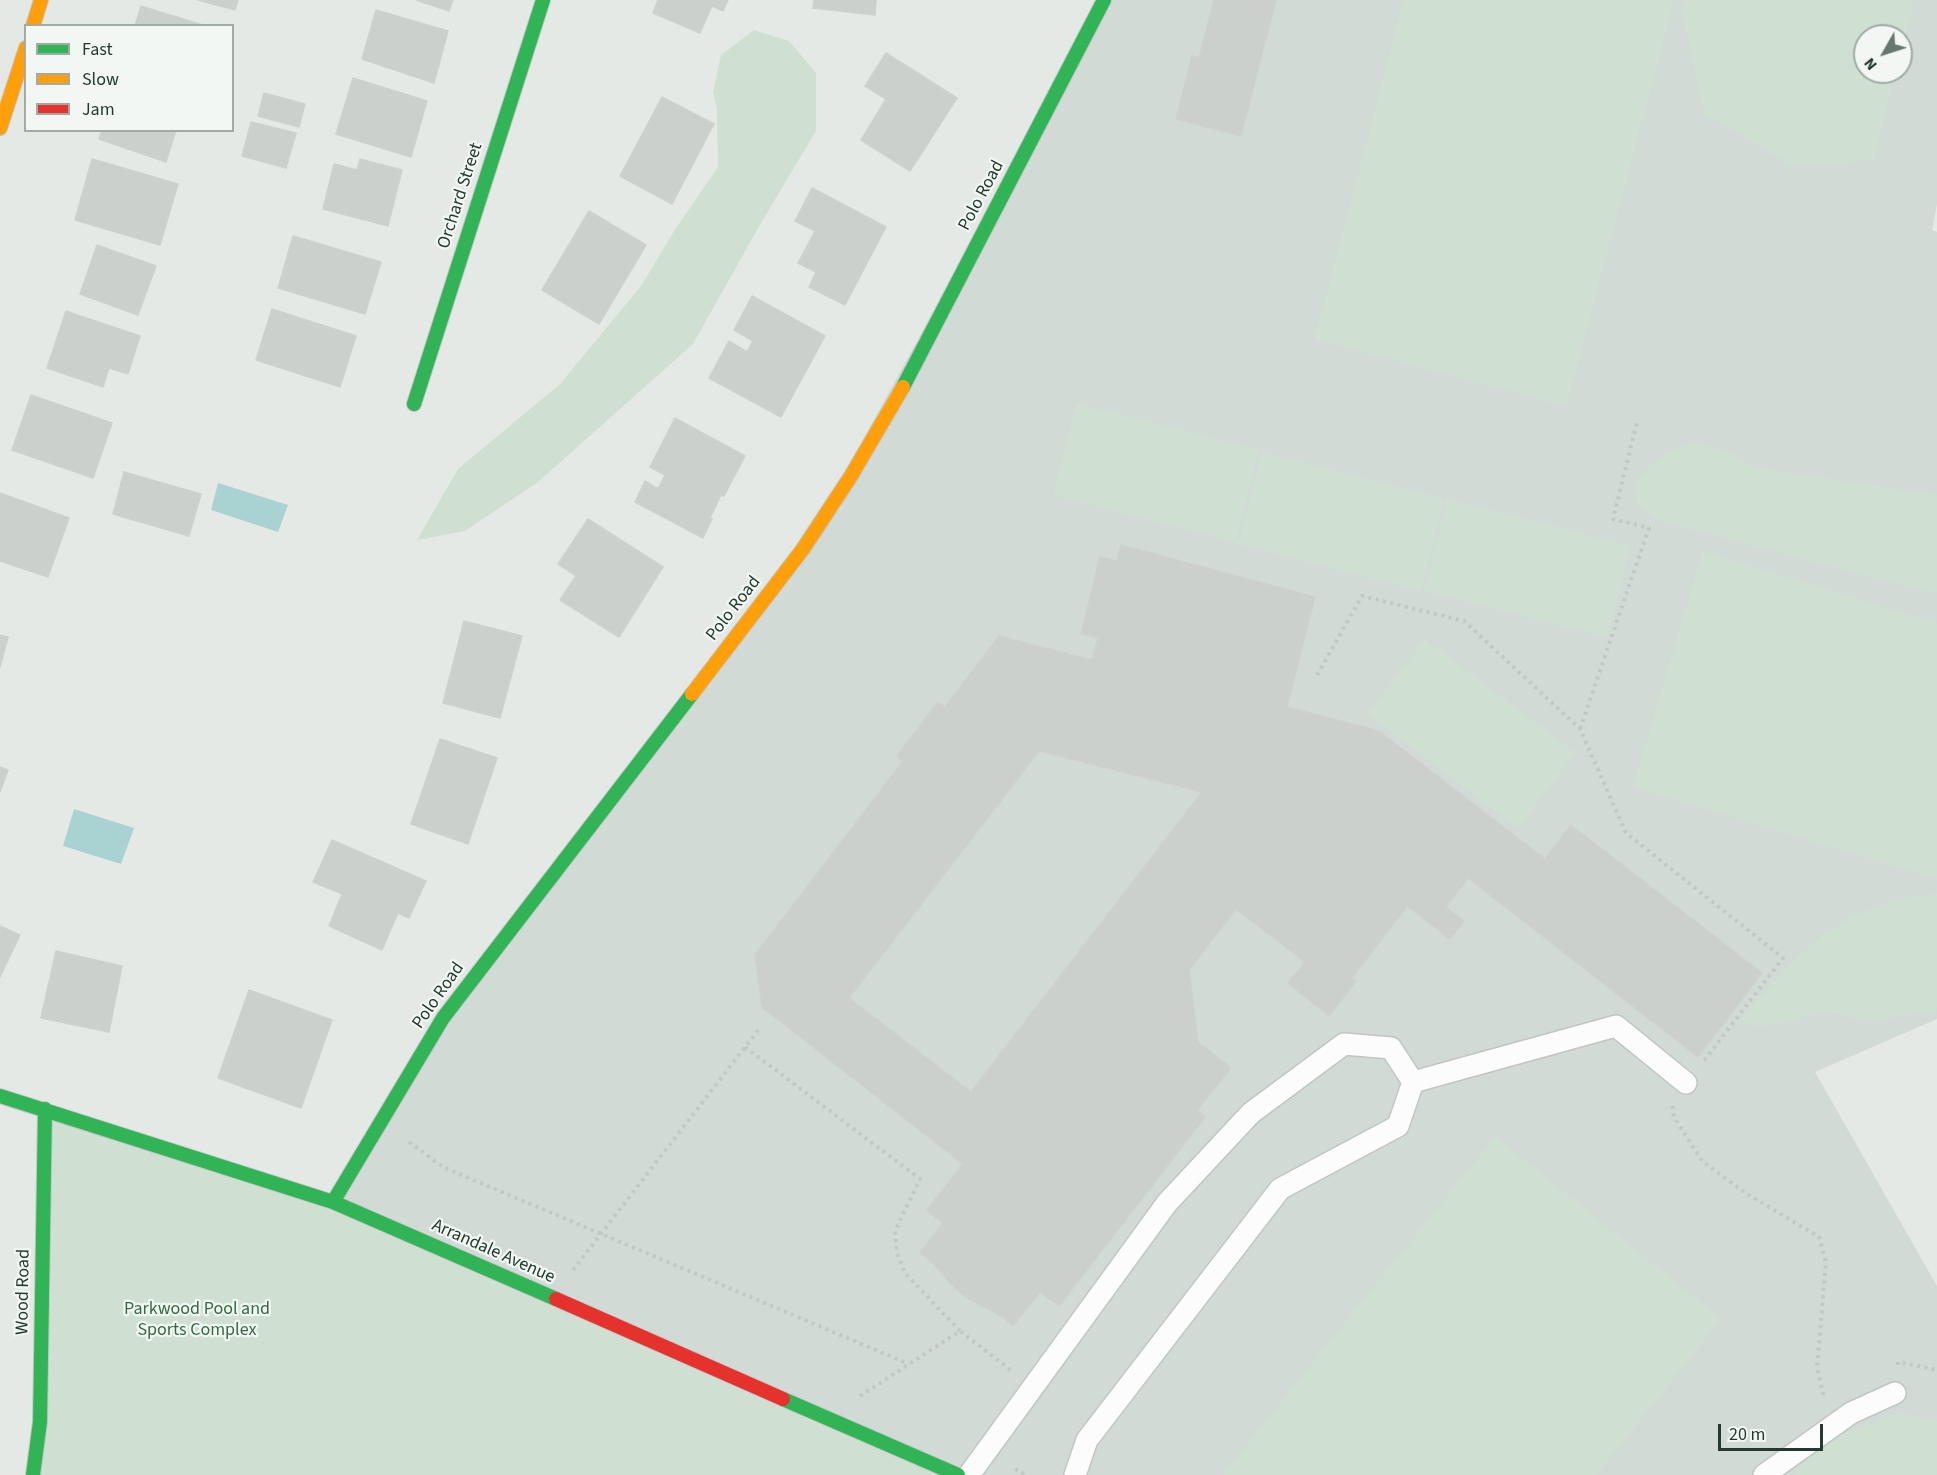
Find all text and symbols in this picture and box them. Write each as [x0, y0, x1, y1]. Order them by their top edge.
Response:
legend [24, 24, 234, 132]
north arrow [1853, 24, 1913, 84]
text: Fast [82, 37, 113, 62]
text: N [1859, 53, 1882, 75]
text: Slow [82, 67, 119, 92]
text: Jam [82, 97, 115, 122]
street label: Orchard Street [434, 140, 488, 252]
street label: Polo Road [955, 157, 1009, 235]
street label: Polo Road [702, 572, 766, 646]
street label: Polo Road [408, 959, 470, 1033]
street label: Arrandale Avenue [428, 1215, 558, 1289]
street label: Wood Road [12, 1249, 36, 1335]
park label: Parkwood Pool and Sports Complex [124, 1299, 270, 1342]
scale bar [1721, 1412, 1826, 1450]
text: 20 m [1729, 1422, 1765, 1447]

